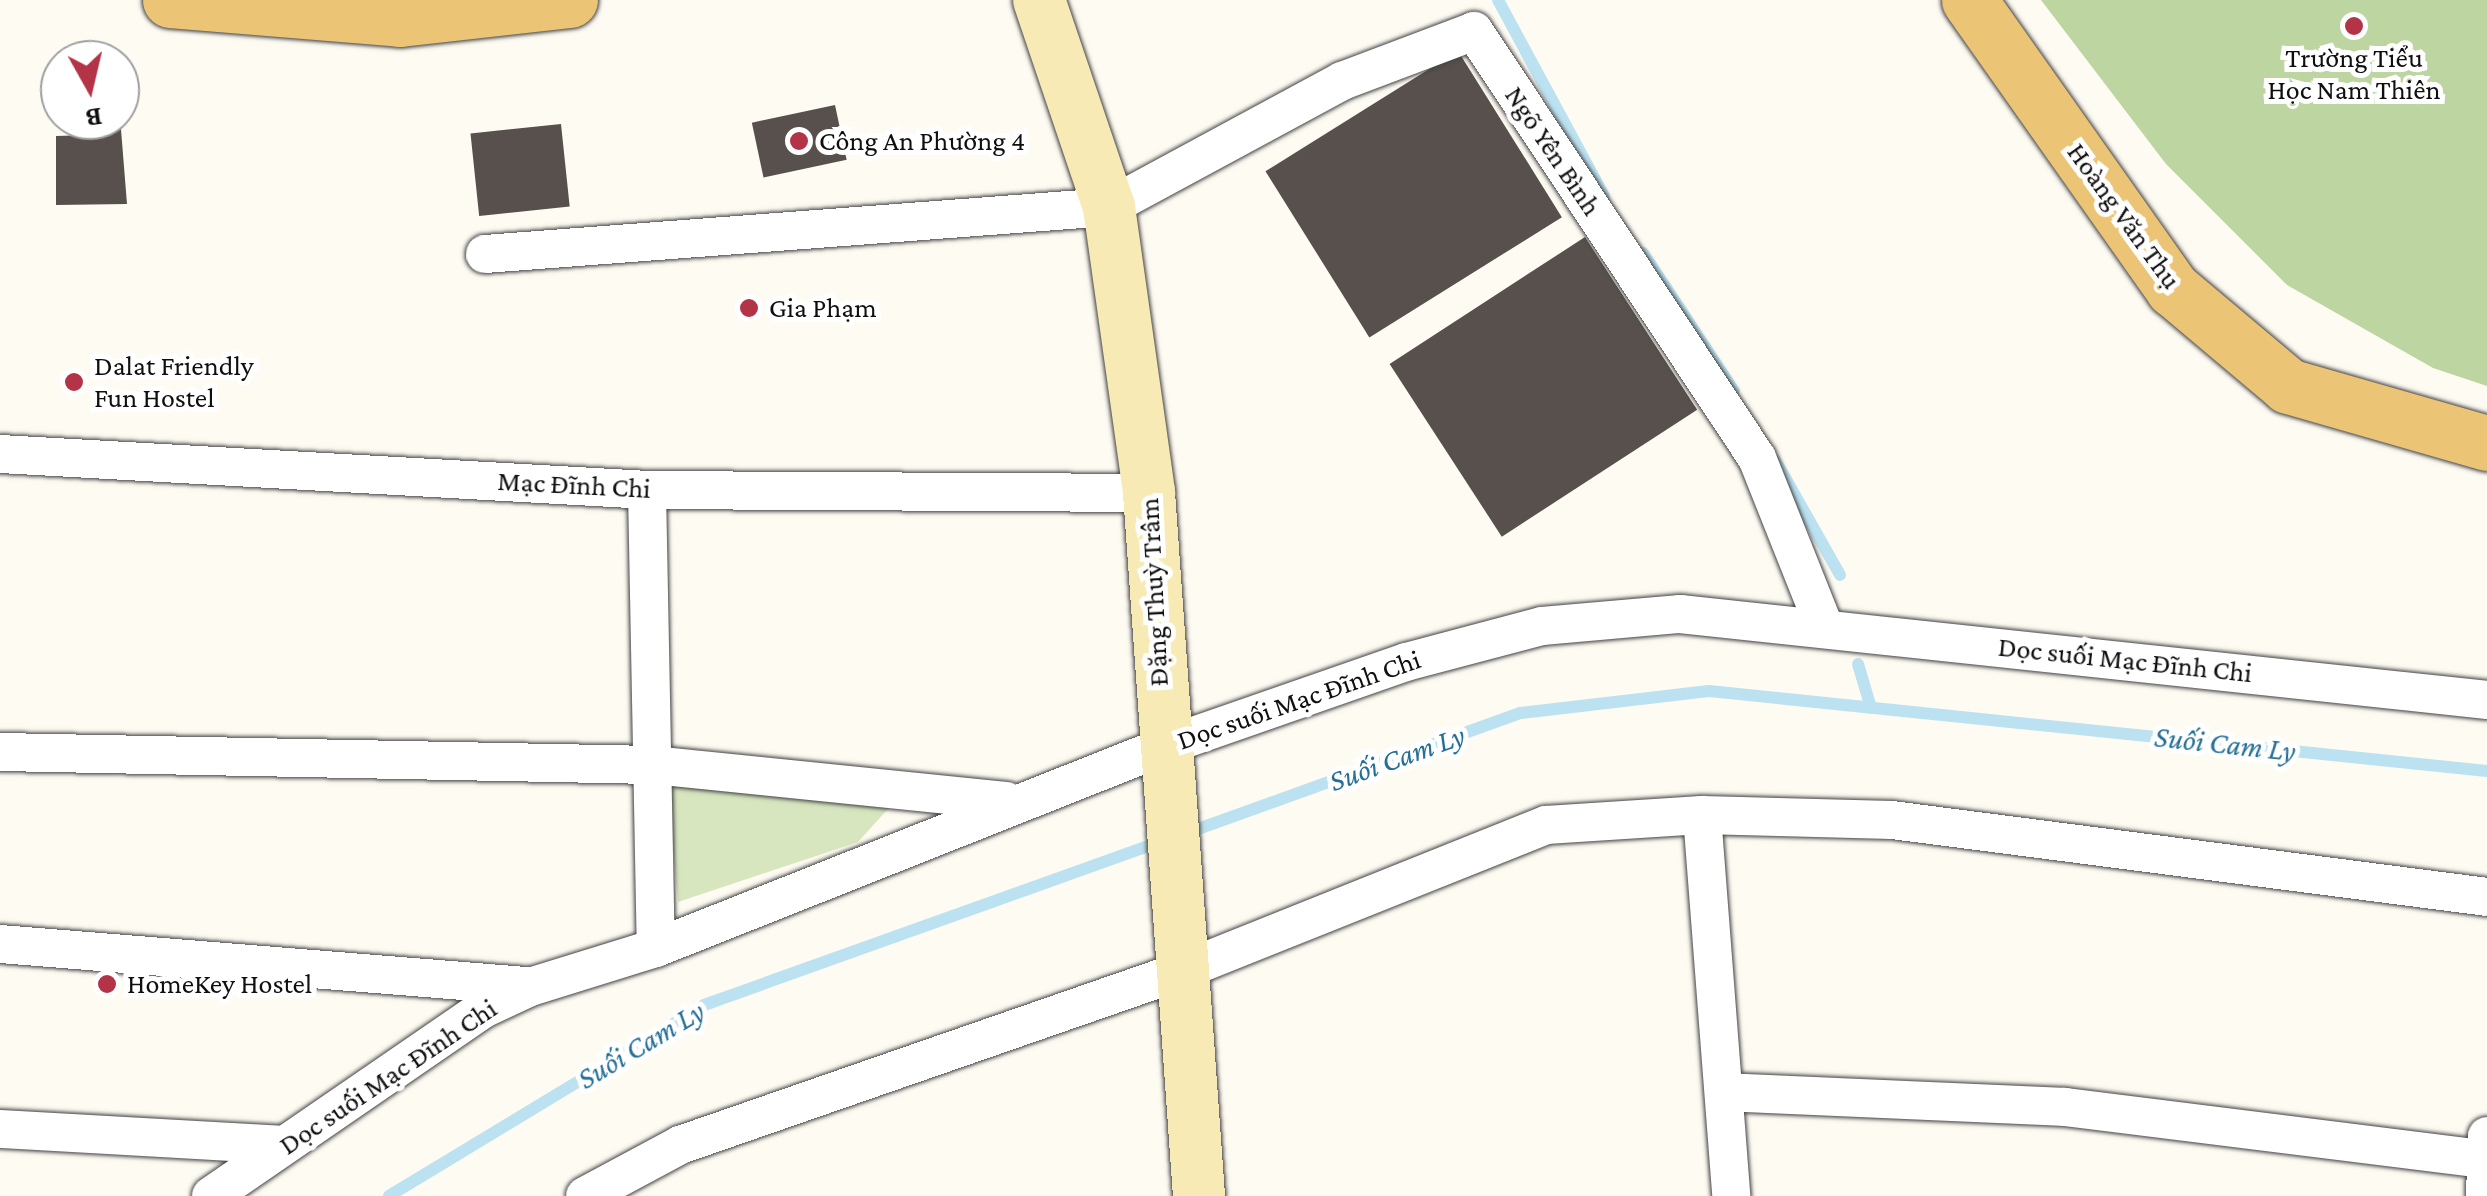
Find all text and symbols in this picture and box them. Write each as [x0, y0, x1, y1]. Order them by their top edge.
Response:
marker: Trường Tiểu Học Nam Thiên [2343, 15, 2365, 37]
north arrow [40, 40, 140, 140]
place label: Trường Tiểu Học Nam Thiên [2267, 41, 2441, 107]
street label: Ngõ Yên Bình [1497, 80, 1609, 222]
text: B [84, 102, 104, 135]
place label: Công An Phường 4 [819, 124, 1025, 158]
marker: Công An Phường 4 [788, 130, 810, 152]
street label: Hoàng Văn Thụ [2060, 136, 2188, 296]
place label: Gia Phạm [769, 291, 877, 325]
marker: Gia Phạm [738, 297, 760, 319]
place label: Dalat Friendly Fun Hostel [94, 349, 254, 415]
marker: Dalat Friendly Fun Hostel [63, 371, 85, 393]
street label: Mạc Đĩnh Chi [497, 464, 651, 506]
street label: Đặng Thuỳ Trâm [1132, 497, 1176, 687]
street label: Dọc suối Mạc Đĩnh Chi [1996, 630, 2254, 690]
street label: Dọc suối Mạc Đĩnh Chi [1173, 643, 1425, 757]
water label: Suối Cam Ly [1324, 717, 1470, 799]
water label: Suối Cam Ly [2153, 719, 2297, 769]
place label: HomeKey Hostel [127, 967, 312, 1001]
marker: HomeKey Hostel [96, 973, 118, 995]
street label: Dọc suối Mạc Đĩnh Chi [273, 992, 503, 1162]
water label: Suối Cam Ly [571, 993, 711, 1097]

